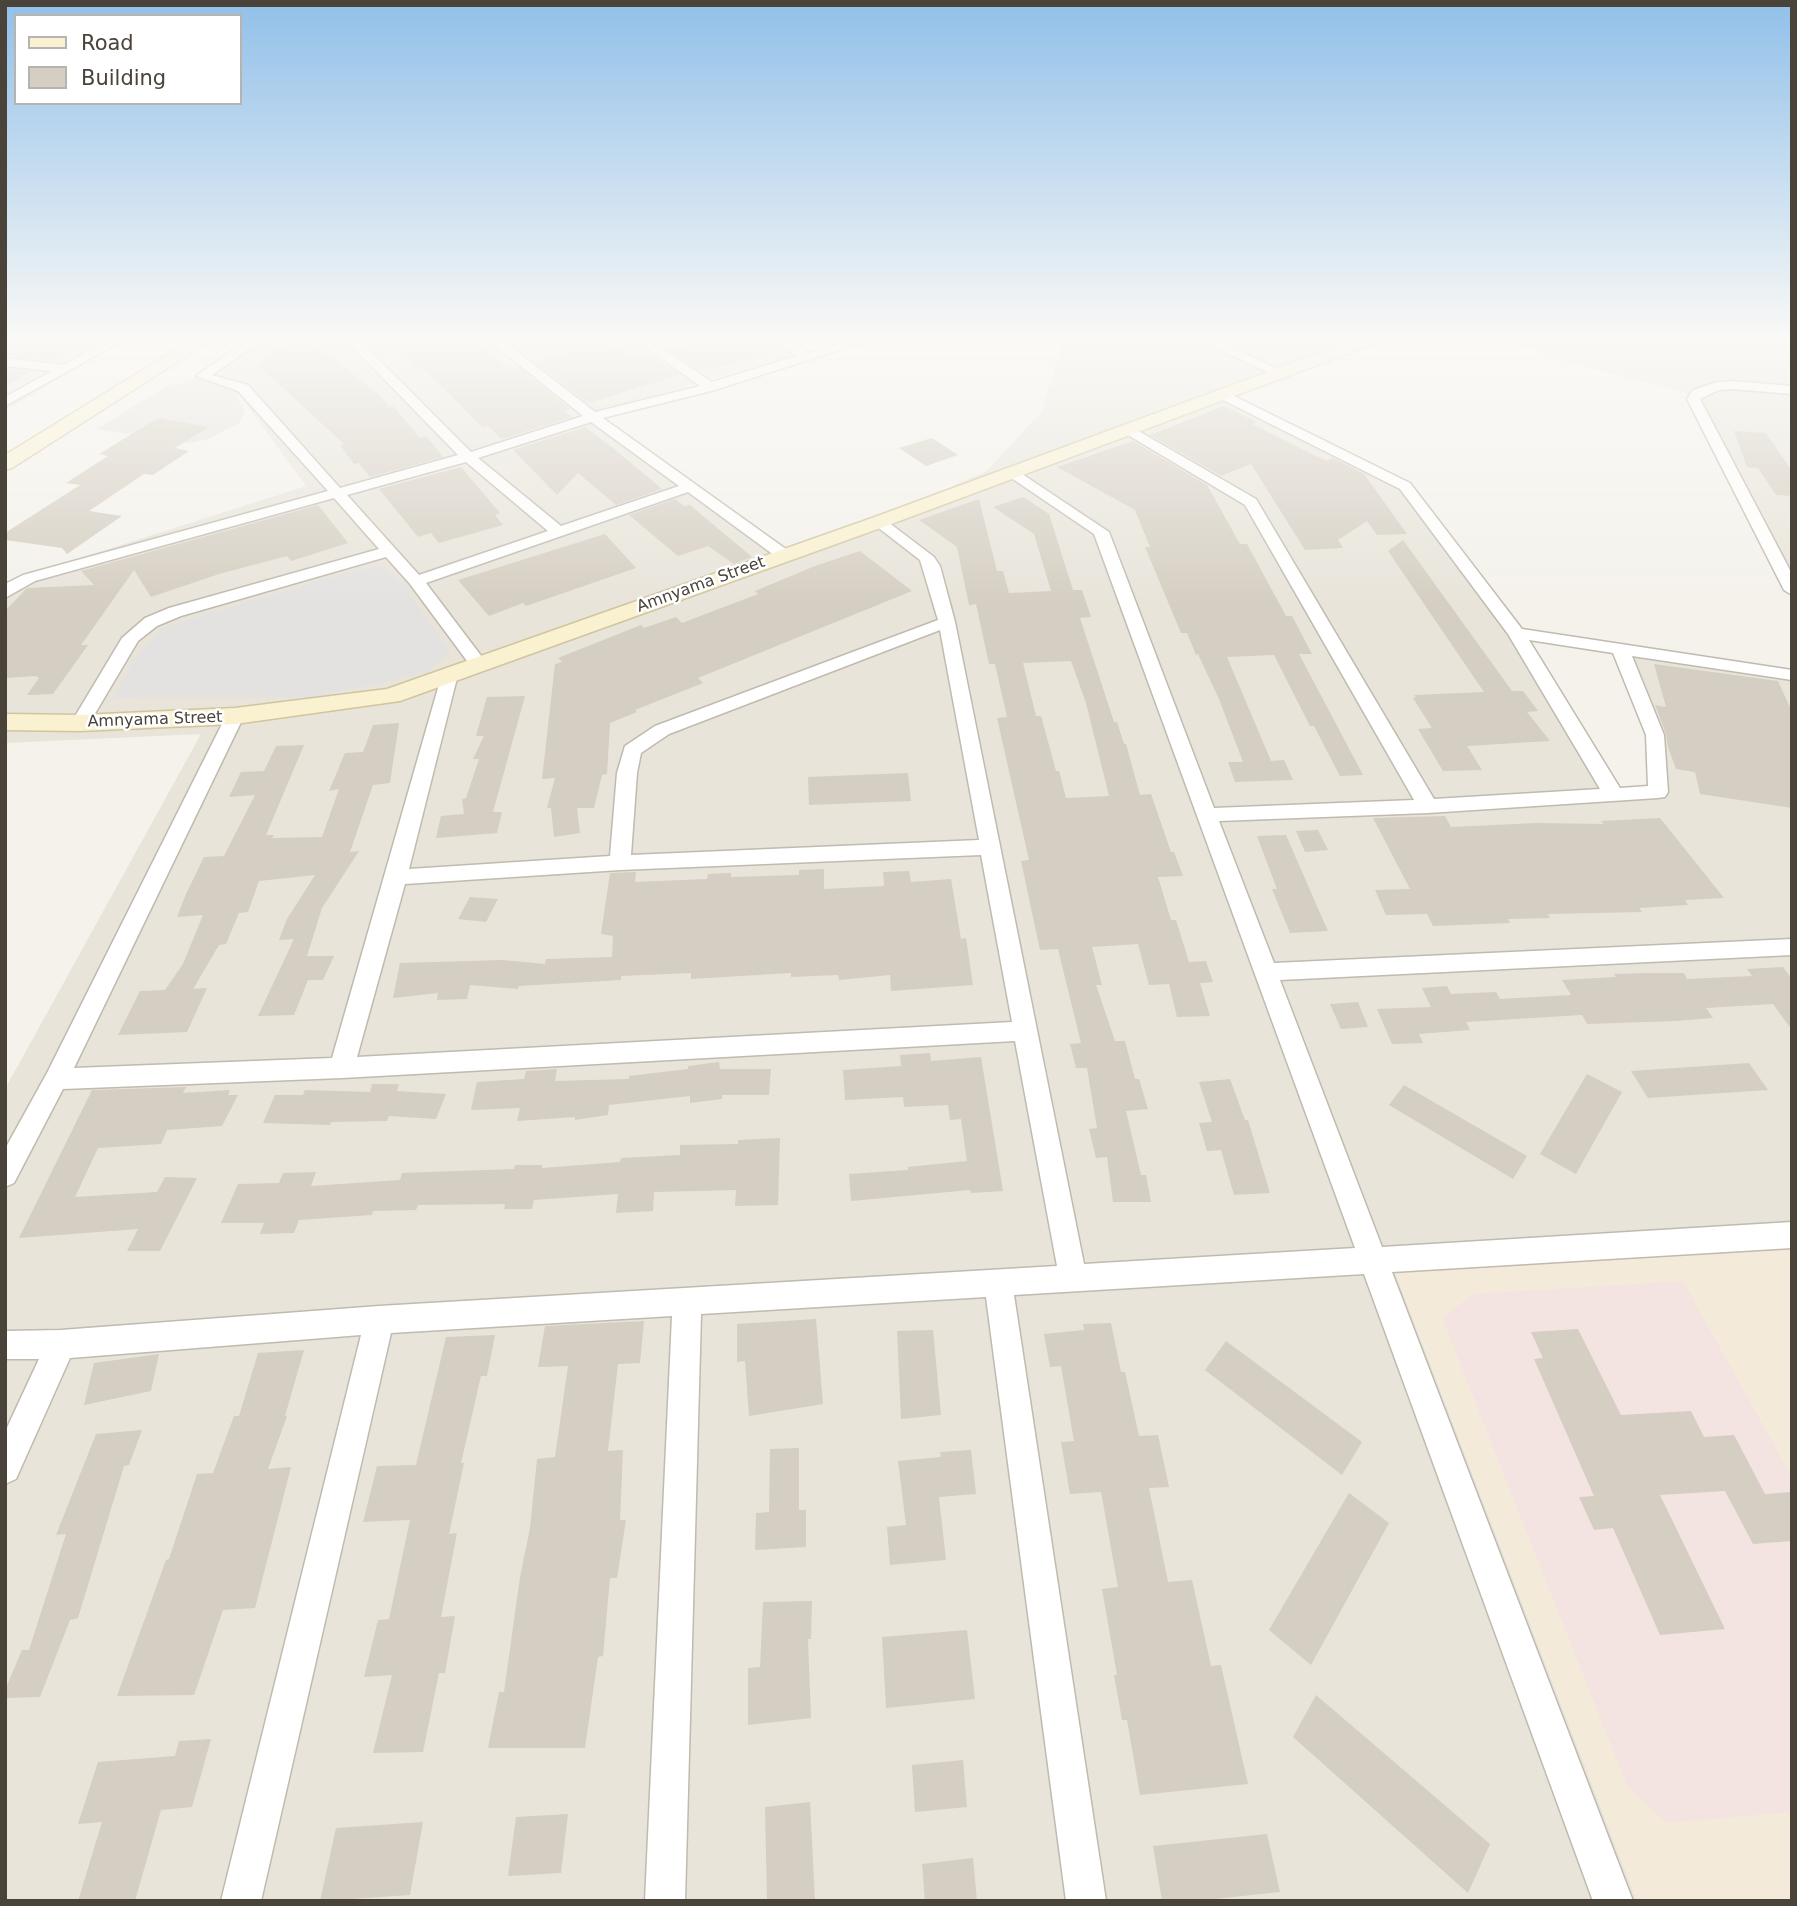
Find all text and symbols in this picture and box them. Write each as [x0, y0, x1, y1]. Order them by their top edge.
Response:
legend [14, 14, 242, 105]
text: Road [81, 31, 134, 55]
text: Building [81, 66, 166, 90]
street label: Amnyama Street [634, 553, 768, 617]
street label: Amnyama Street [87, 708, 223, 732]

